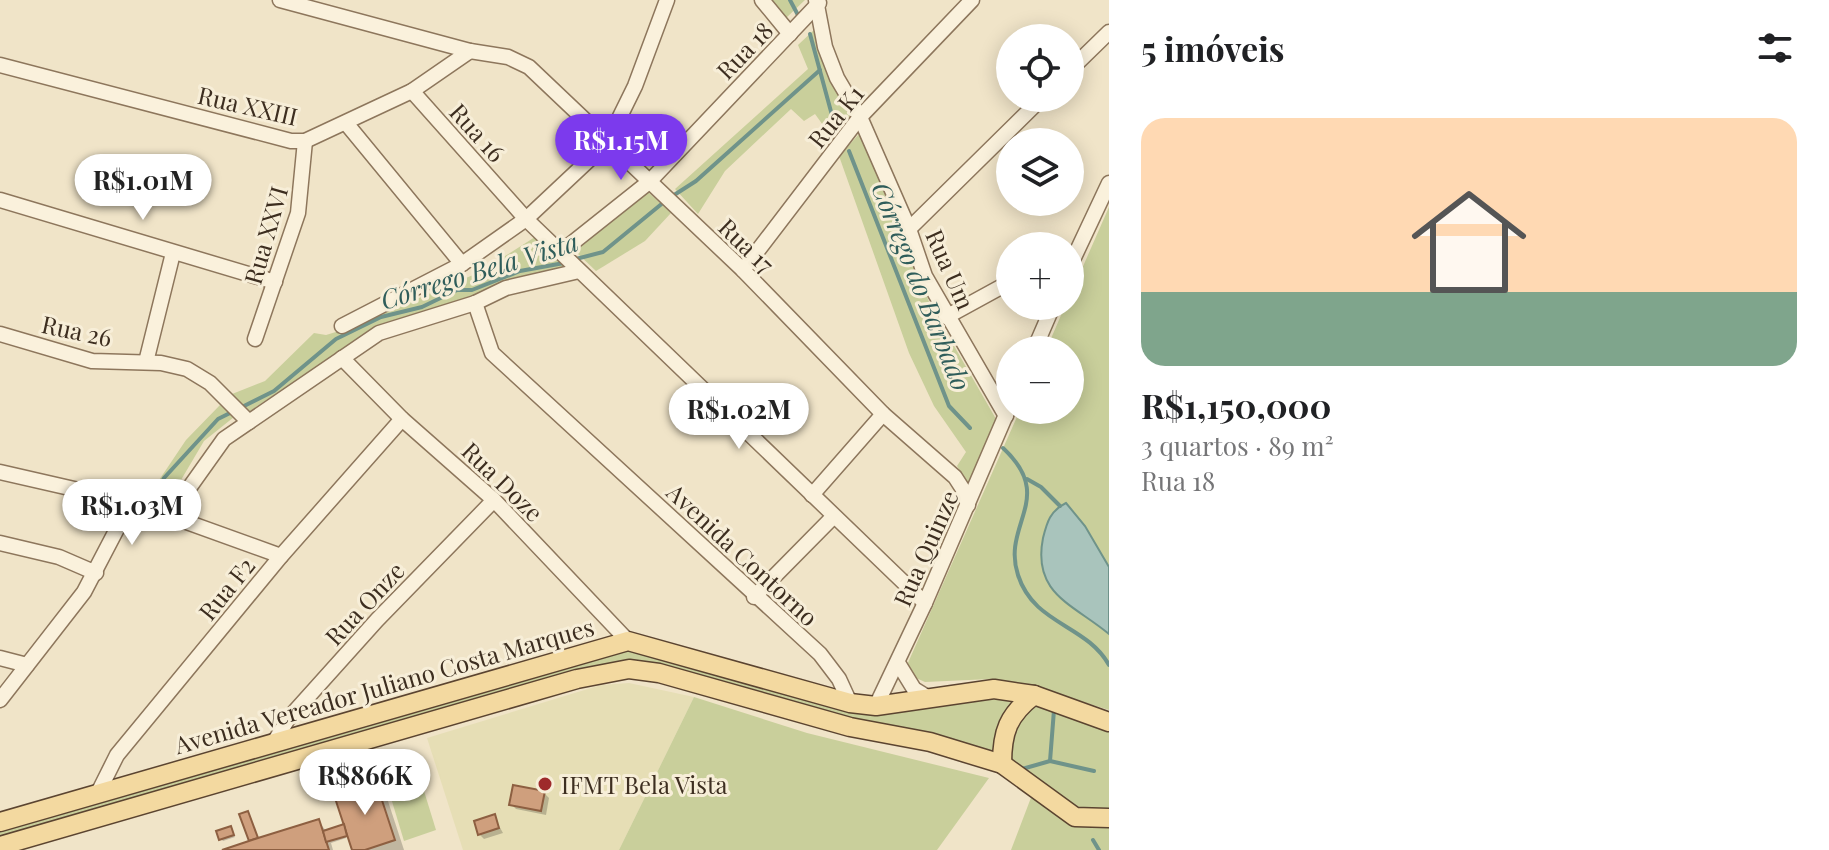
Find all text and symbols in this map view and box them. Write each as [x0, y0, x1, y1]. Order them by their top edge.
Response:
street label: Rua 18 [709, 14, 779, 86]
map controls [996, 24, 1084, 424]
button: locate [996, 24, 1084, 112]
text: 5 imóveis [1141, 25, 1285, 71]
icon: filters [1753, 26, 1797, 70]
street label: Rua XXIII [195, 78, 301, 132]
street label: Rua K1 [800, 78, 870, 154]
street label: Rua 16 [443, 96, 513, 168]
pin: R$1.15M [547, 114, 695, 182]
text: R$1.15M [573, 122, 669, 157]
button: layers [996, 128, 1084, 216]
pin: R$1.01M [69, 154, 217, 222]
text: R$1.01M [93, 162, 193, 197]
icon: home [1397, 170, 1541, 314]
water label: Córrego do Barbado [864, 177, 980, 395]
street label: Rua XXVI [236, 182, 294, 288]
street label: Rua 17 [712, 211, 782, 280]
water label: Córrego Bela Vista [376, 223, 582, 317]
street label: Rua Um [919, 224, 983, 314]
button: + [996, 232, 1084, 320]
street label: Rua 26 [39, 307, 115, 353]
button: − [996, 336, 1084, 424]
text: R$1,150,000 [1141, 382, 1331, 428]
pin: R$1.02M [665, 383, 813, 451]
text: R$1.02M [687, 391, 791, 426]
text: 3 quartos · 89 m² [1141, 428, 1333, 463]
street label: Rua Doze [455, 434, 551, 528]
text: Rua 18 [1141, 463, 1215, 498]
street label: Avenida Contorno [660, 475, 825, 632]
pin: R$1.03M [58, 479, 206, 547]
street label: Rua Quinze [885, 485, 965, 611]
text: R$1.03M [80, 487, 184, 522]
street label: Rua F2 [191, 550, 261, 626]
street label: Rua Onze [317, 554, 411, 652]
street label: Avenida Vereador Juliano Costa Marques [170, 610, 597, 761]
pin: R$866K [300, 749, 430, 817]
text: R$866K [317, 757, 413, 792]
place label: IFMT Bela Vista [561, 768, 727, 800]
marker: IFMT Bela Vista [536, 775, 554, 793]

